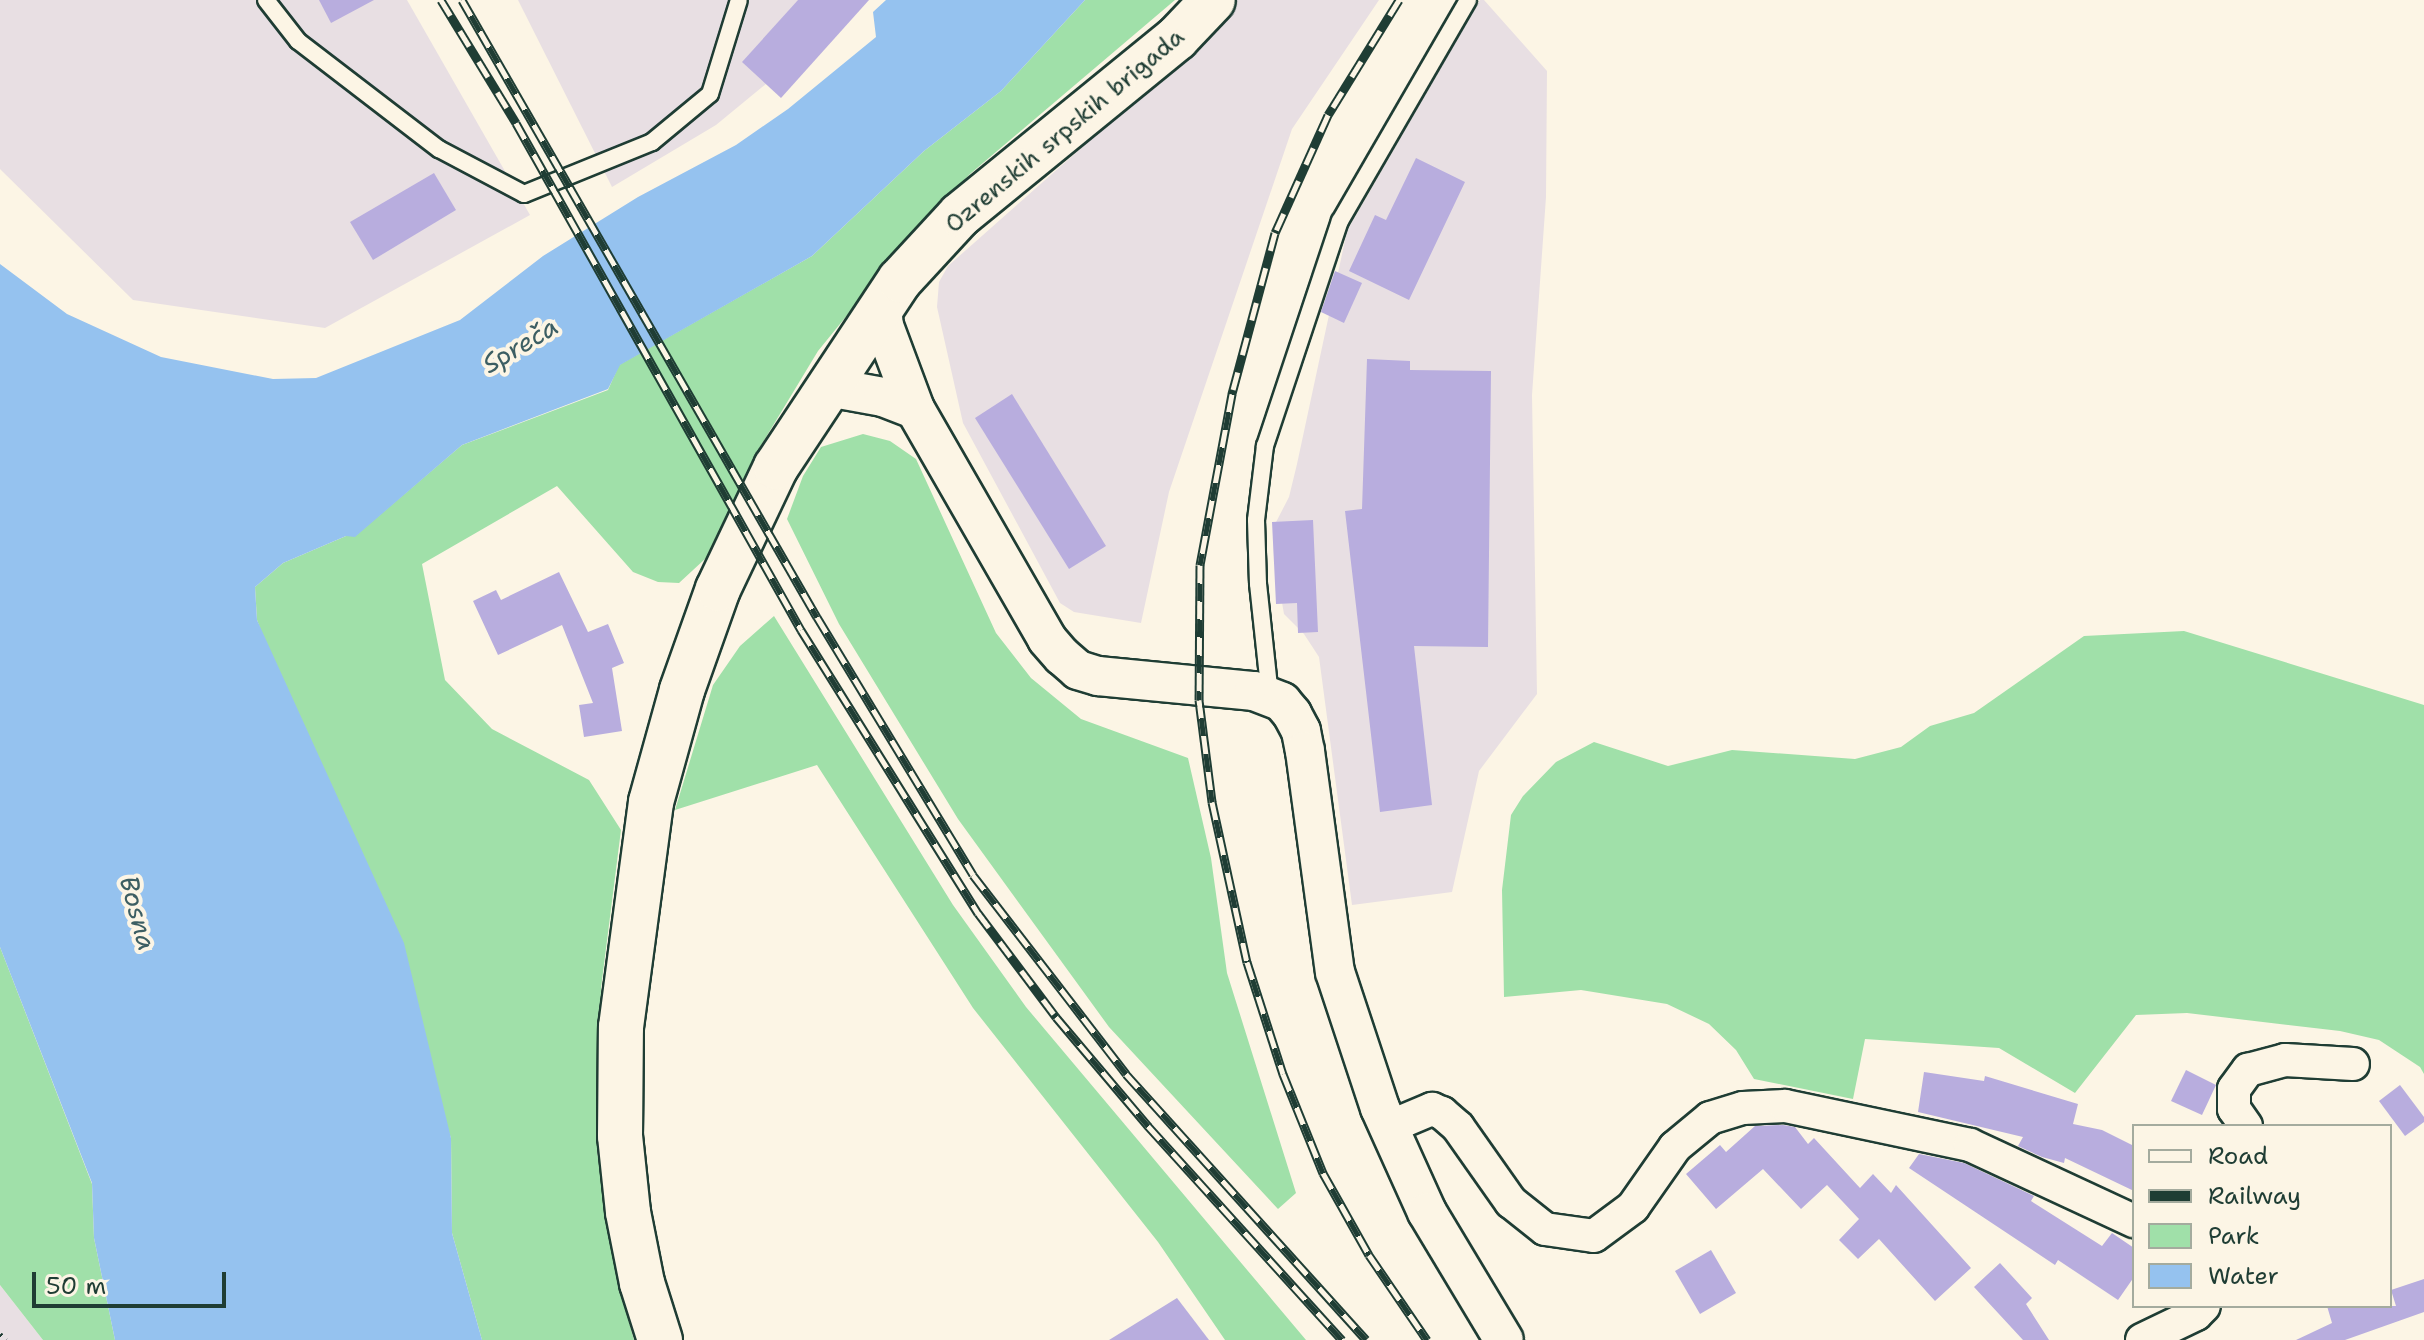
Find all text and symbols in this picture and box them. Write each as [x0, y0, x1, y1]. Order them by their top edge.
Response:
street label: Ozrenskih srpskih brigada [940, 23, 1190, 239]
water label: Spreča [476, 310, 564, 380]
water label: Bosna [113, 872, 163, 954]
legend [2132, 1124, 2392, 1308]
text: Road [2208, 1140, 2268, 1172]
text: Railway [2208, 1180, 2301, 1212]
text: Park [2208, 1220, 2260, 1252]
scale bar [36, 1256, 230, 1306]
text: Water [2208, 1260, 2279, 1292]
text: 50 m [46, 1270, 106, 1302]

